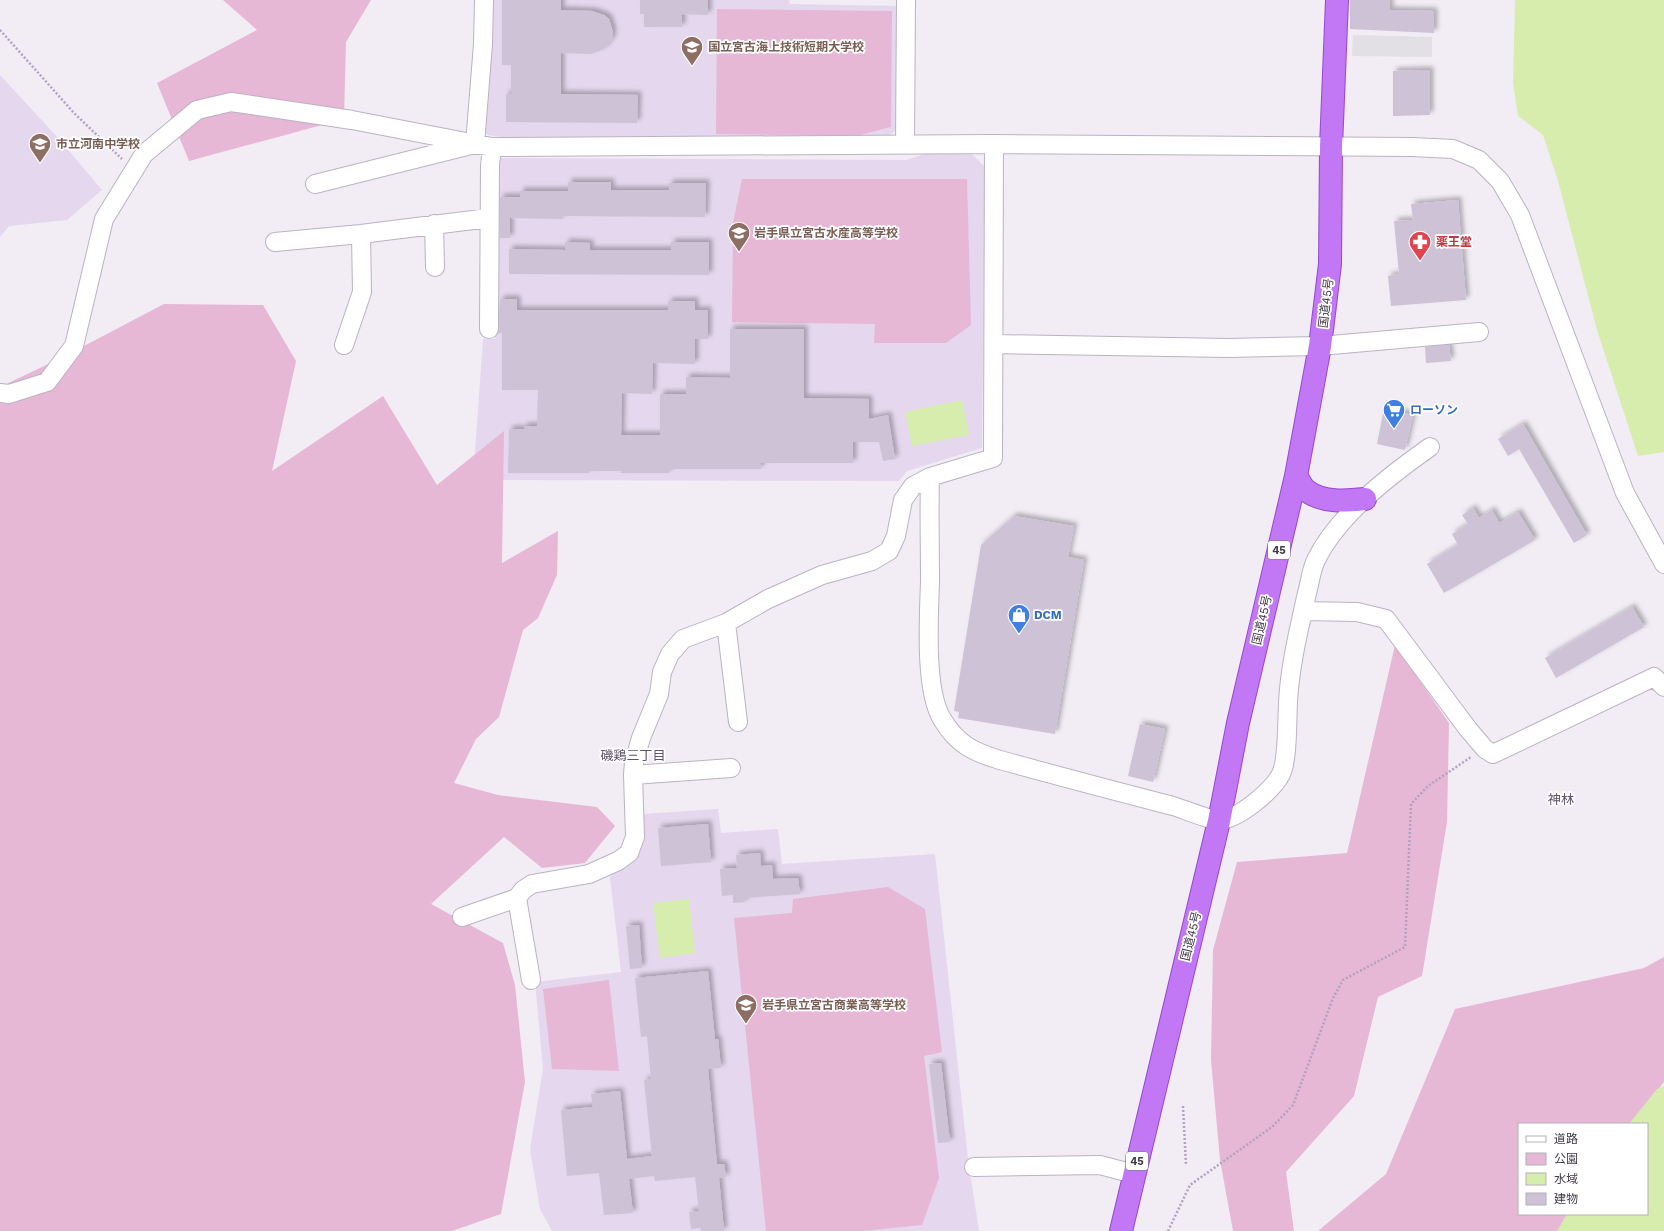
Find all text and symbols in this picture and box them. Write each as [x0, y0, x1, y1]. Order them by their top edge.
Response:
school or university icon: 国立宮古海上技術短期大学校 [679, 34, 705, 67]
place label: 国立宮古海上技術短期大学校 [708, 40, 864, 54]
school or university icon: 市立河南中学校 [27, 131, 53, 164]
place label: 市立河南中学校 [56, 137, 140, 151]
school or university icon: 岩手県立宮古水産高等学校 [726, 220, 752, 253]
place label: 岩手県立宮古水産高等学校 [754, 226, 898, 240]
pharmacy icon: 薬王堂 [1407, 229, 1433, 262]
place label: 薬王堂 [1436, 235, 1472, 249]
street label: 国道45号 [1316, 277, 1336, 329]
supermarket icon: ローソン [1381, 397, 1407, 430]
place label: ローソン [1410, 403, 1458, 417]
road number: 45 [1268, 541, 1290, 559]
street label: 国道45号 [1250, 594, 1274, 646]
shop icon: DCM [1006, 602, 1032, 635]
place label: DCM [1034, 608, 1062, 622]
district label: 磯鶏三丁目 [600, 748, 666, 763]
district label: 神林 [1548, 792, 1574, 807]
street label: 国道45号 [1178, 910, 1204, 962]
school or university icon: 岩手県立宮古商業高等学校 [733, 992, 759, 1025]
place label: 岩手県立宮古商業高等学校 [762, 998, 906, 1012]
legend [1518, 1123, 1648, 1215]
text: 道路 [1554, 1132, 1578, 1146]
road number: 45 [1126, 1152, 1148, 1170]
text: 公園 [1554, 1152, 1578, 1166]
text: 水域 [1554, 1172, 1578, 1186]
text: 建物 [1554, 1192, 1578, 1206]

